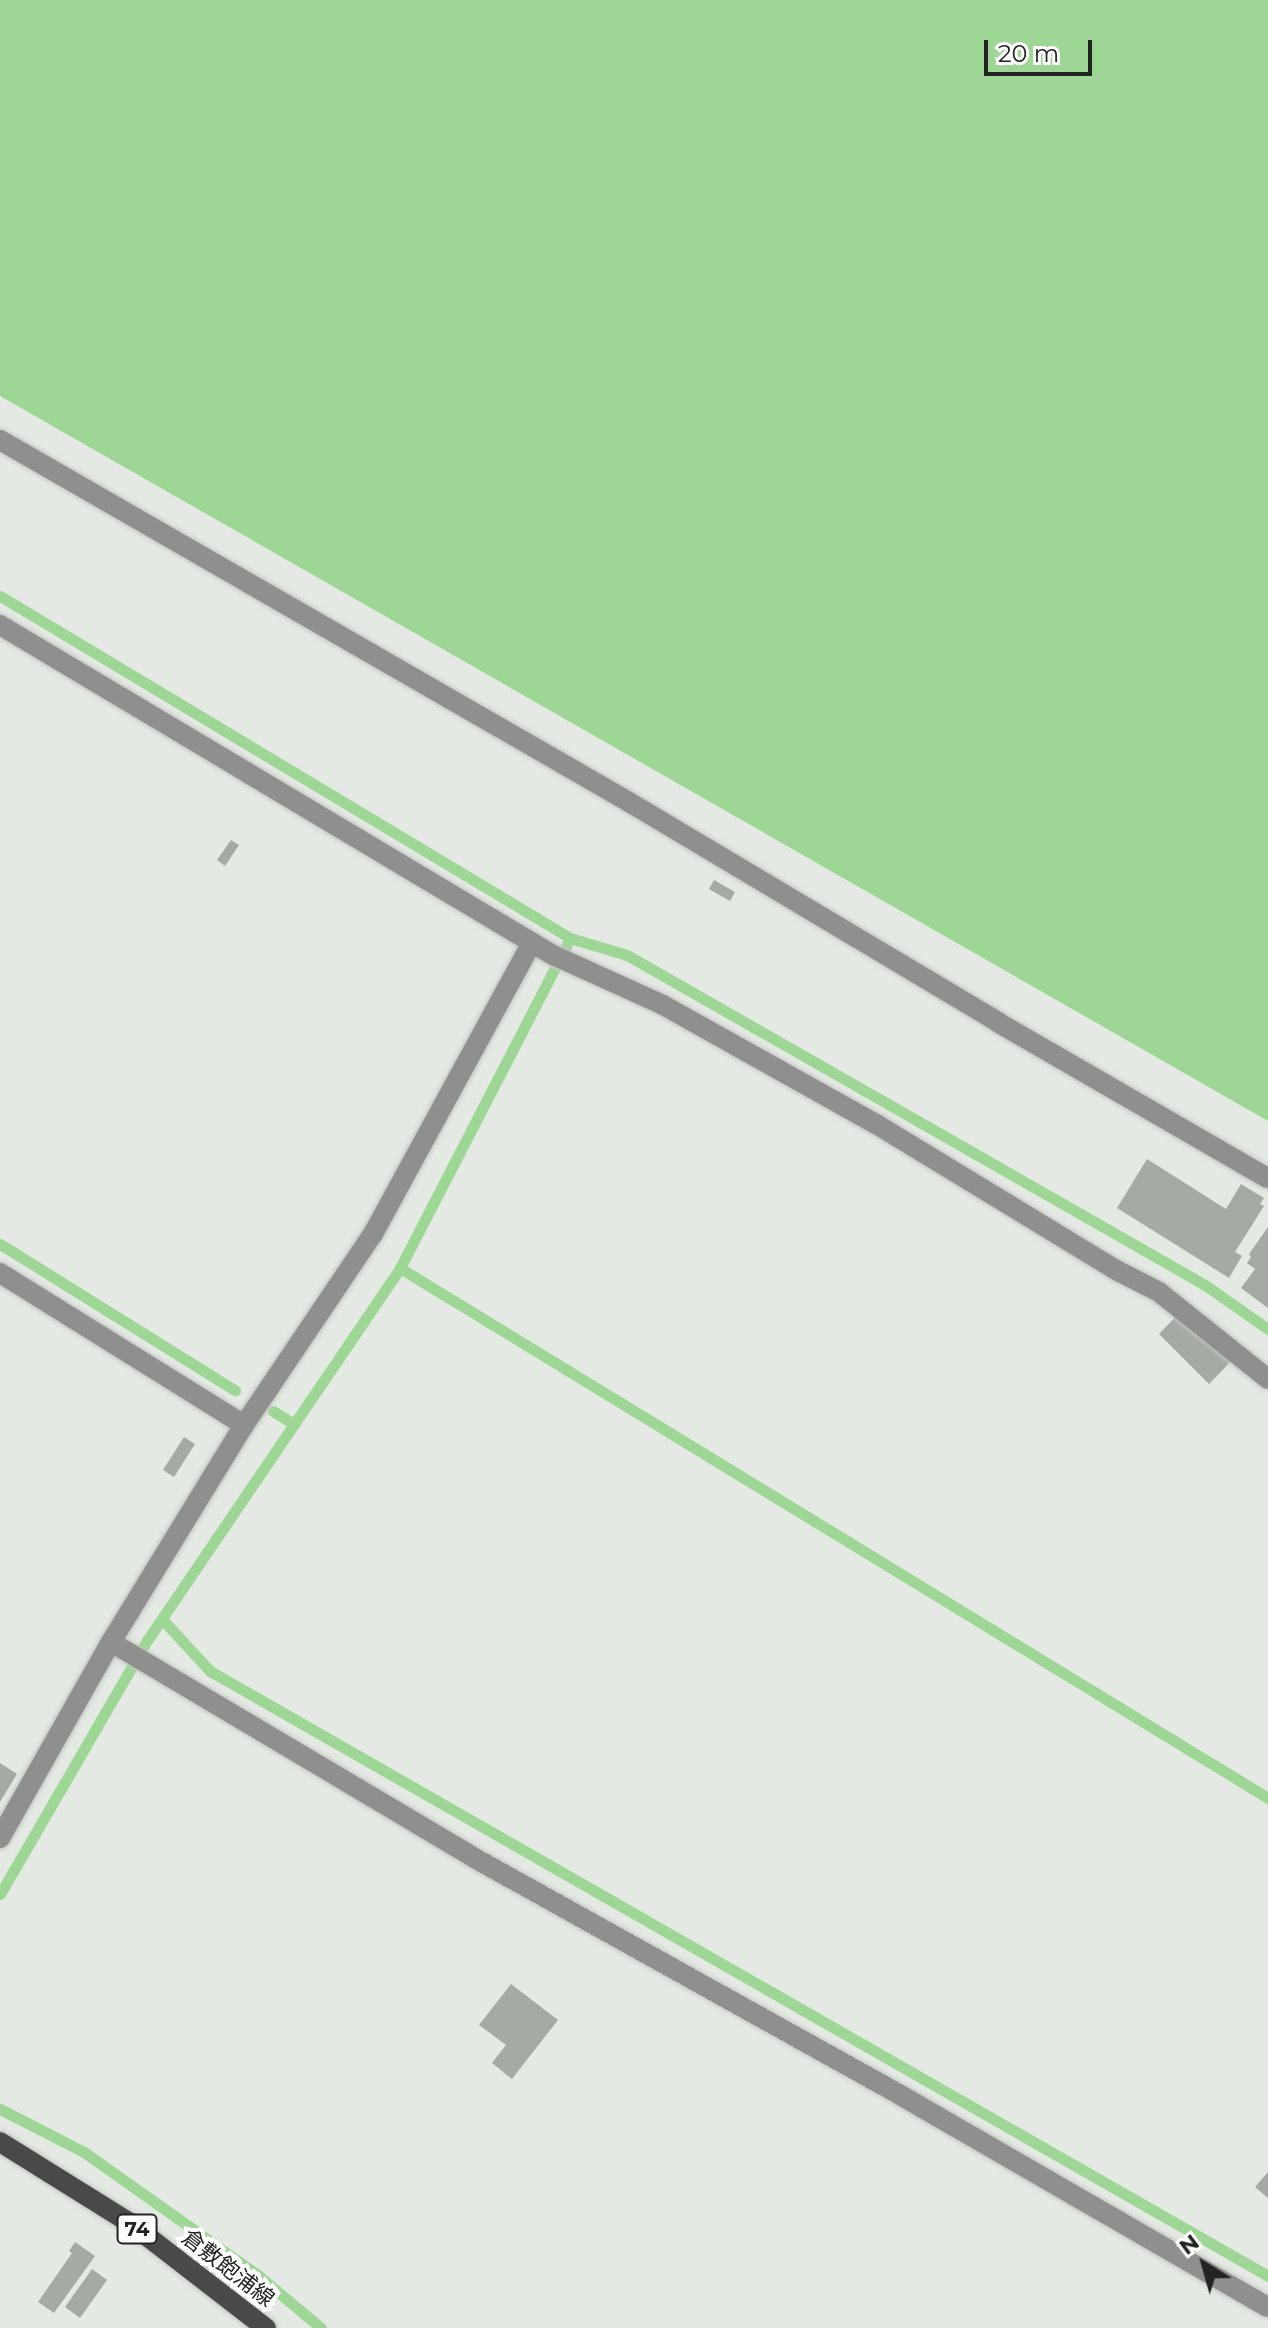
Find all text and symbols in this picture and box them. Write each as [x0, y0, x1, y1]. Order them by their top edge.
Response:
scale bar [988, 24, 1096, 74]
text: 20 m [998, 39, 1059, 68]
road number: 74 [115, 2213, 159, 2245]
street label: 倉敷飽浦線 [177, 2224, 279, 2312]
north arrow [1164, 2224, 1244, 2304]
text: N [1174, 2228, 1204, 2261]

